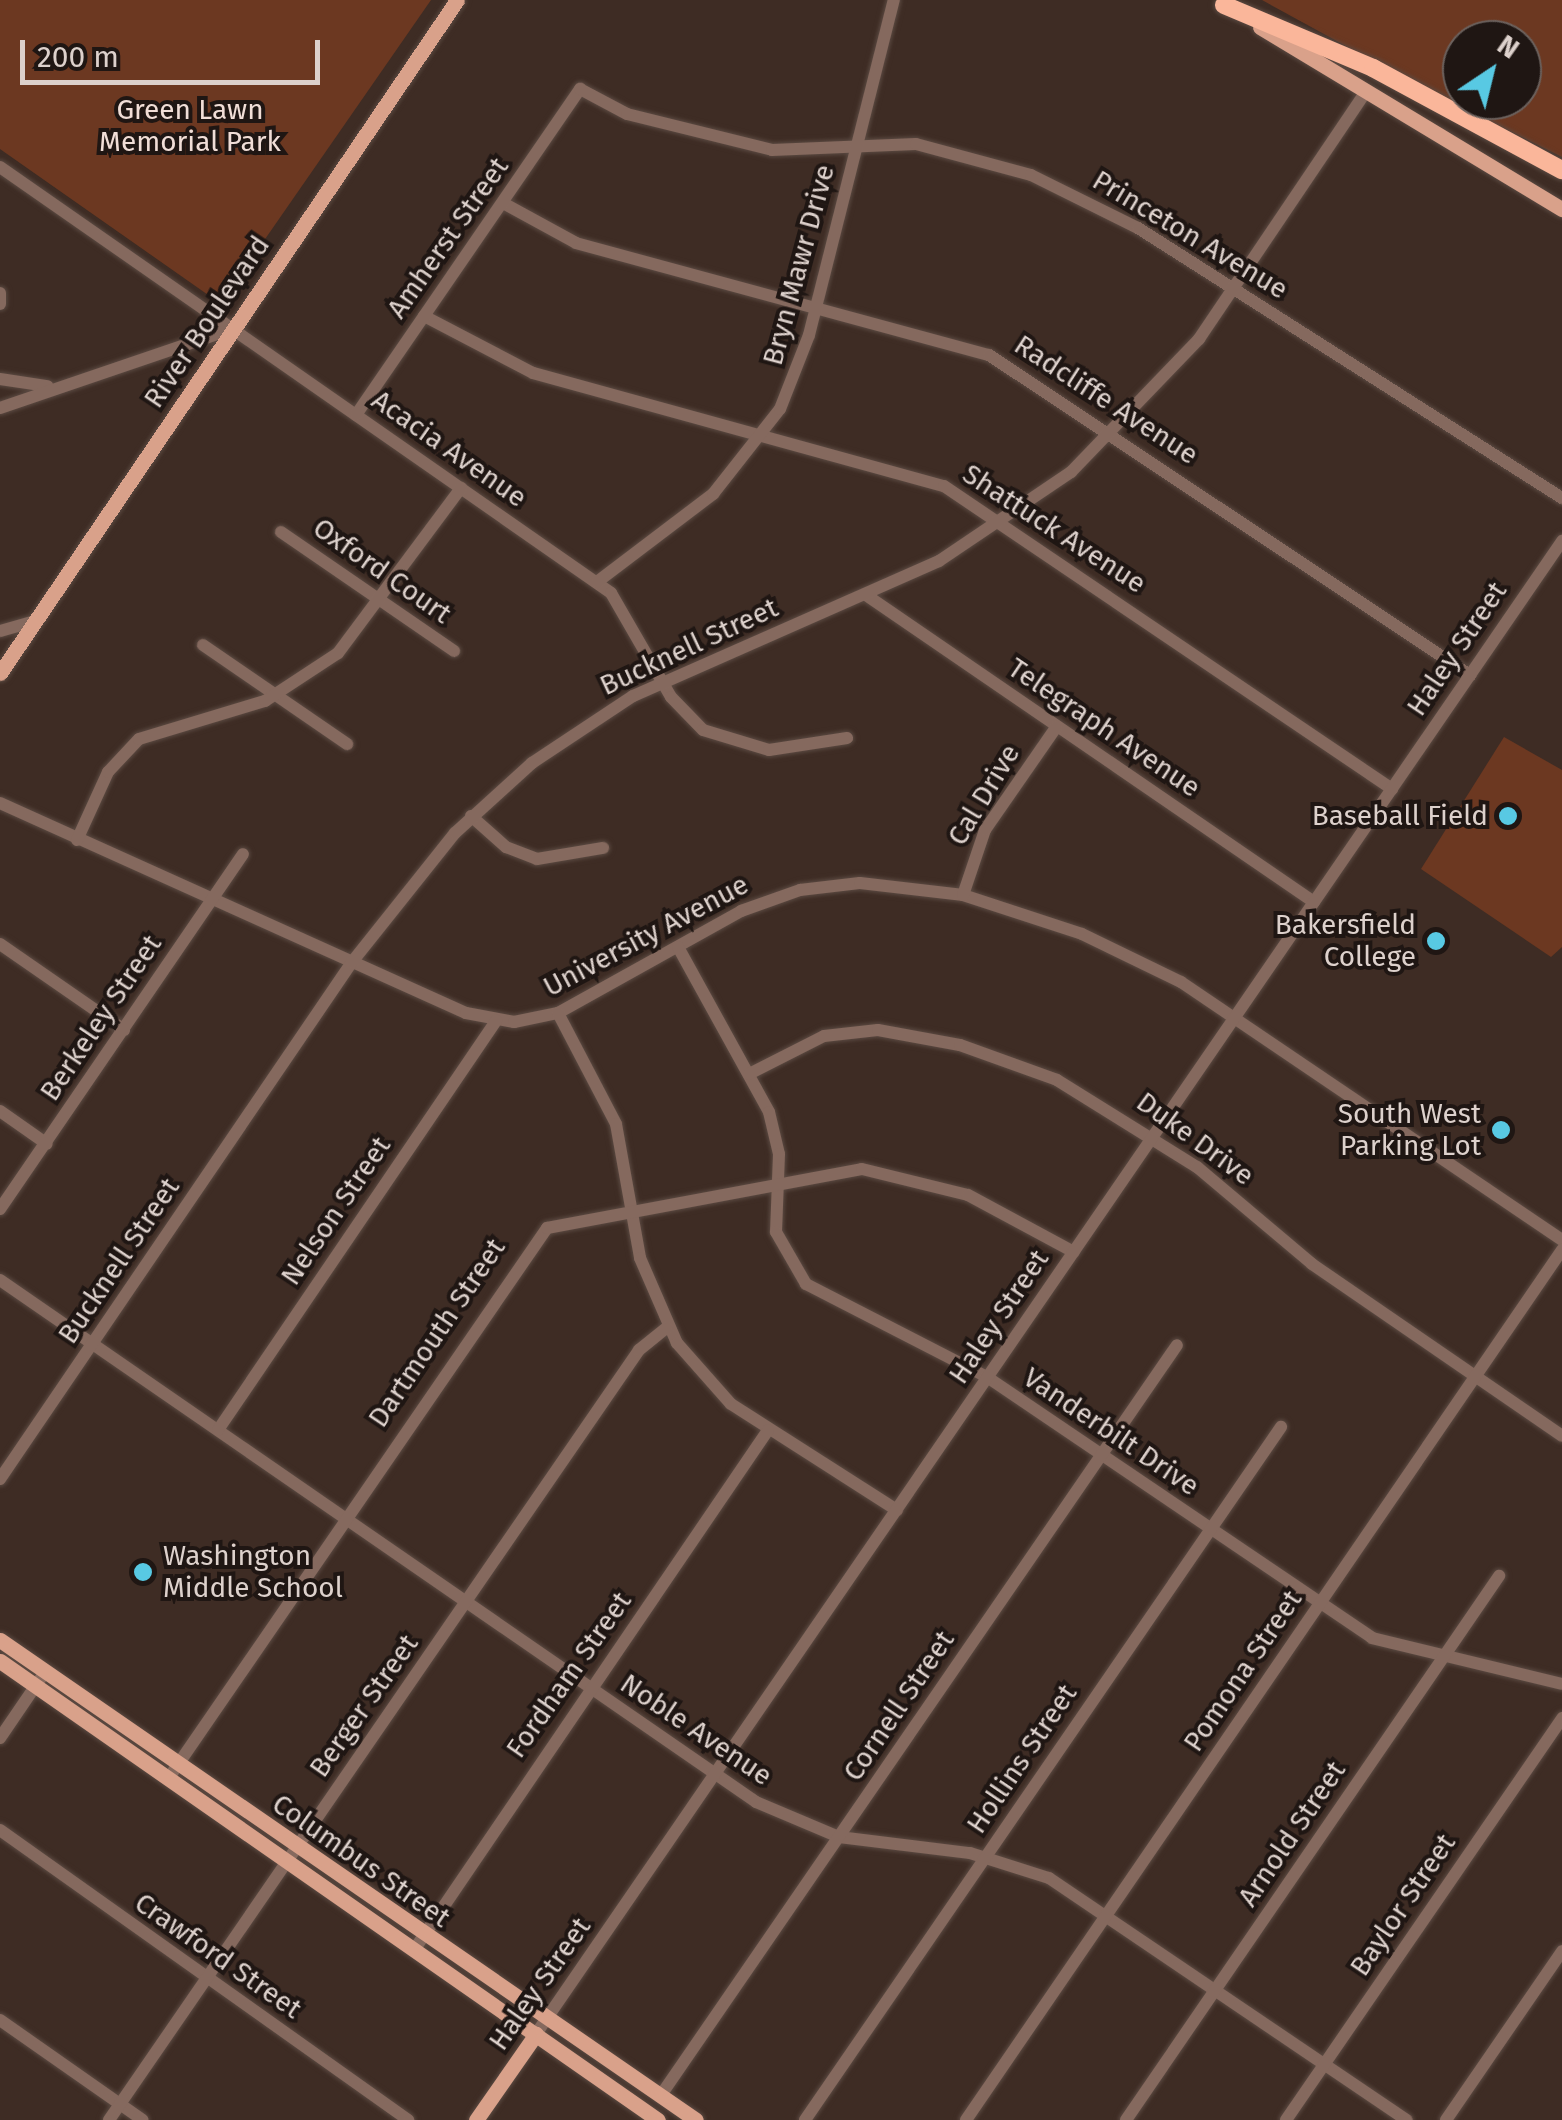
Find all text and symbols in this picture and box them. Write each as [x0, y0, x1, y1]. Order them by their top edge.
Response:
scale bar [25, 20, 325, 82]
north arrow [1442, 20, 1542, 120]
text: N [1491, 28, 1525, 65]
text: 200 m [37, 39, 119, 75]
park label: Green Lawn Memorial Park [99, 93, 281, 159]
street label: Amherst Street [380, 151, 516, 325]
street label: Bryn Mawr Drive [756, 161, 842, 369]
street label: Princeton Avenue [1086, 164, 1294, 306]
street label: River Boulevard [137, 230, 277, 414]
street label: Radcliffe Avenue [1008, 328, 1204, 472]
street label: Acacia Avenue [365, 383, 533, 515]
street label: Shattuck Avenue [956, 457, 1152, 601]
street label: Oxford Court [306, 511, 458, 631]
street label: Haley Street [1400, 576, 1514, 722]
street label: Bucknell Street [595, 591, 783, 703]
street label: Telegraph Avenue [1002, 651, 1206, 805]
street label: Cal Drive [941, 739, 1027, 851]
place label: Baseball Field [1312, 799, 1488, 833]
marker: Baseball Field [1497, 805, 1519, 827]
street label: University Avenue [538, 868, 754, 1004]
place label: Bakersfield College [1275, 908, 1416, 974]
street label: Berkeley Street [33, 929, 169, 1107]
marker: Bakersfield College [1425, 930, 1447, 952]
street label: Duke Drive [1130, 1085, 1260, 1193]
place label: South West Parking Lot [1338, 1097, 1481, 1163]
marker: South West Parking Lot [1490, 1119, 1512, 1141]
street label: Nelson Street [274, 1130, 398, 1292]
street label: Bucknell Street [51, 1172, 187, 1350]
street label: Dartmouth Street [361, 1232, 513, 1434]
street label: Haley Street [942, 1244, 1056, 1390]
street label: Vanderbilt Drive [1017, 1361, 1205, 1503]
place label: Washington Middle School [163, 1539, 343, 1605]
marker: Washington Middle School [132, 1561, 154, 1583]
street label: Pomona Street [1177, 1584, 1309, 1758]
street label: Fordham Street [499, 1586, 639, 1764]
street label: Cornell Street [836, 1625, 962, 1787]
street label: Berger Street [303, 1628, 425, 1784]
street label: Noble Avenue [614, 1667, 778, 1793]
street label: Hollins Street [960, 1678, 1084, 1840]
street label: Arnold Street [1231, 1755, 1353, 1913]
street label: Columbus Street [266, 1787, 456, 1935]
street label: Baylor Street [1343, 1828, 1463, 1982]
street label: Crawford Street [128, 1886, 308, 2026]
street label: Haley Street [482, 1911, 598, 2057]

